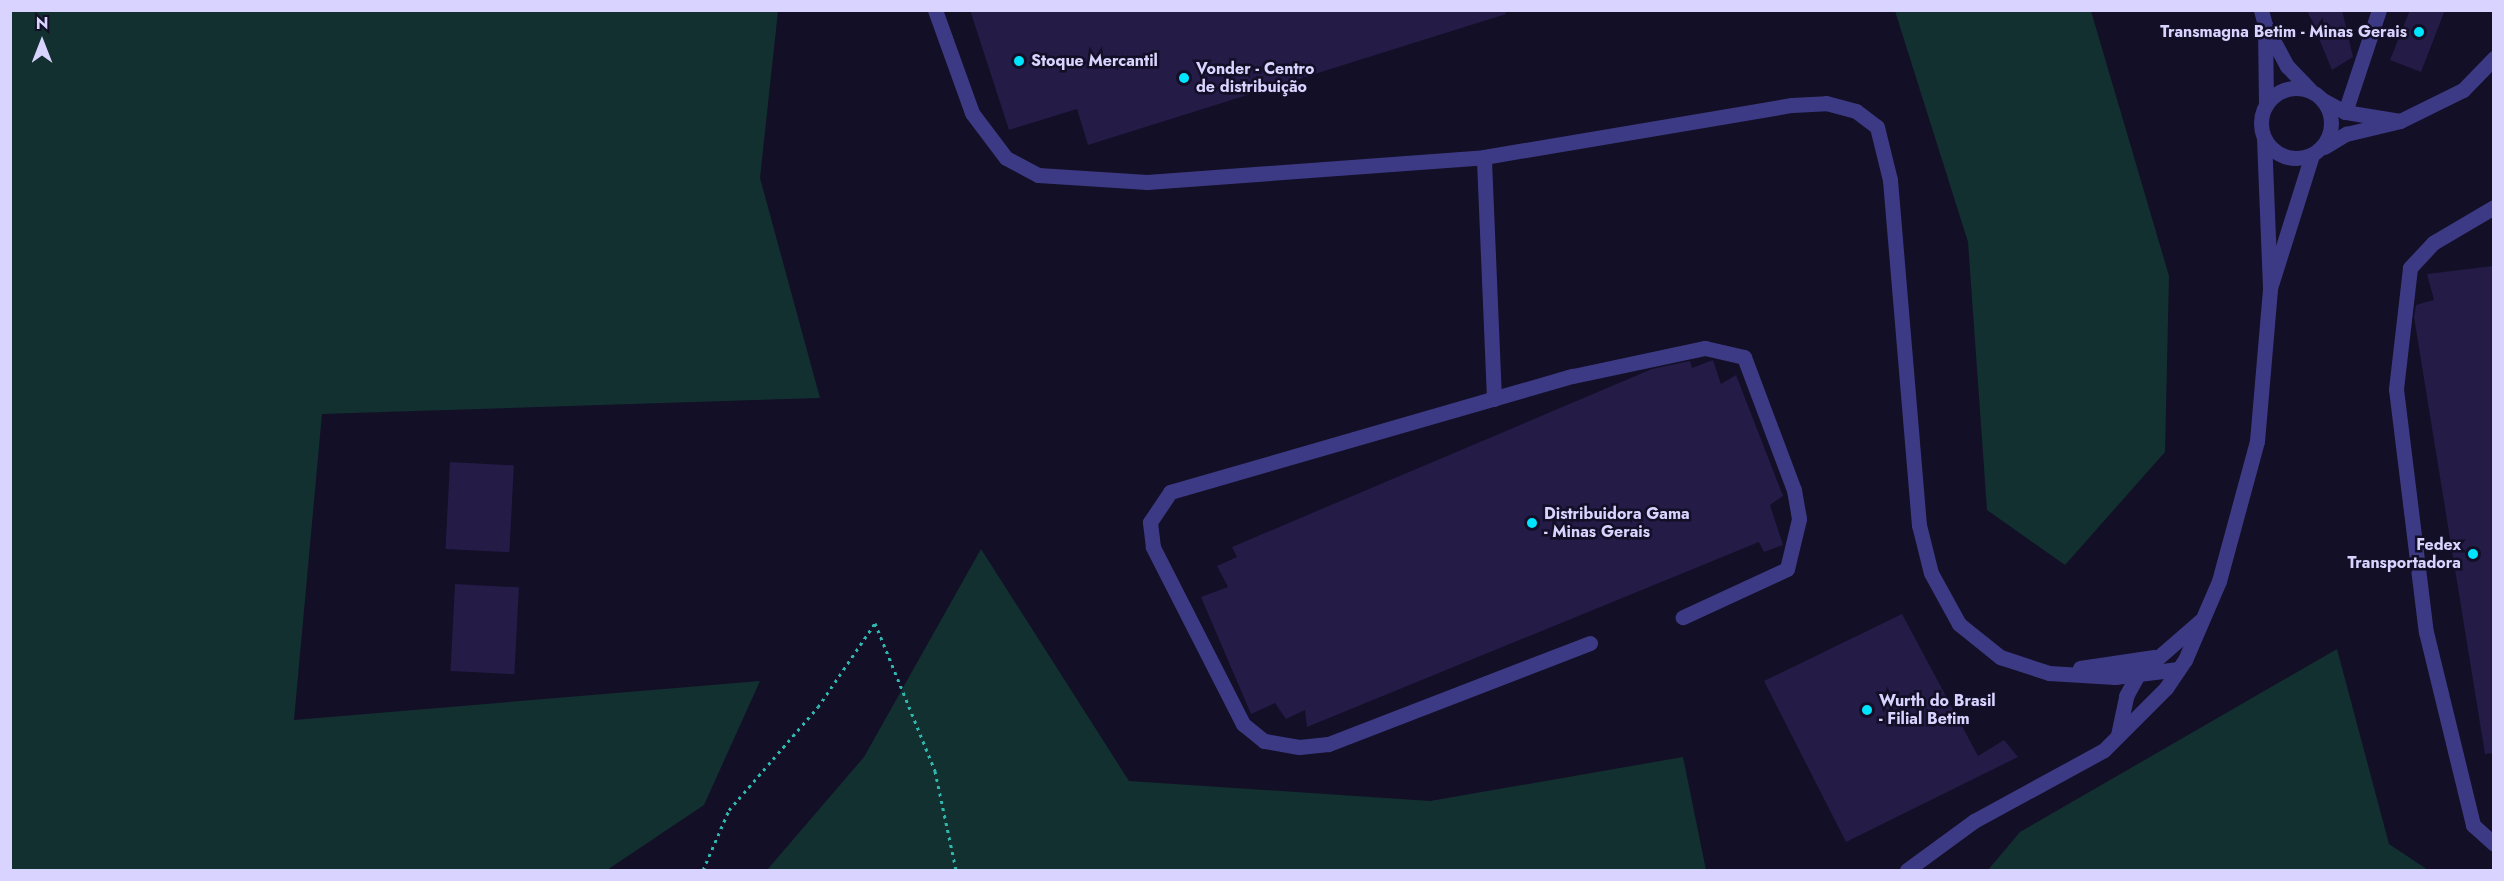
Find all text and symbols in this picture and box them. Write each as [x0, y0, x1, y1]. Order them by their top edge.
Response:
north arrow [12, 12, 72, 72]
text: N [36, 12, 48, 35]
place label: Transmagna Betim - Minas Gerais [2160, 22, 2407, 42]
marker: Transmagna Betim - Minas Gerais [2412, 25, 2426, 39]
place label: Stoque Mercantil [1031, 51, 1158, 71]
marker: Stoque Mercantil [1012, 54, 1026, 68]
place label: Vonder - Centro de distribuição [1196, 59, 1314, 97]
marker: Vonder - Centro de distribuição [1177, 71, 1191, 85]
place label: Distribuidora Gama - Minas Gerais [1544, 504, 1690, 542]
marker: Distribuidora Gama - Minas Gerais [1525, 516, 1539, 530]
place label: Fedex Transportadora [2347, 535, 2461, 573]
marker: Fedex Transportadora [2466, 547, 2480, 561]
place label: Wurth do Brasil - Filial Betim [1879, 691, 1996, 729]
marker: Wurth do Brasil - Filial Betim [1860, 703, 1874, 717]

